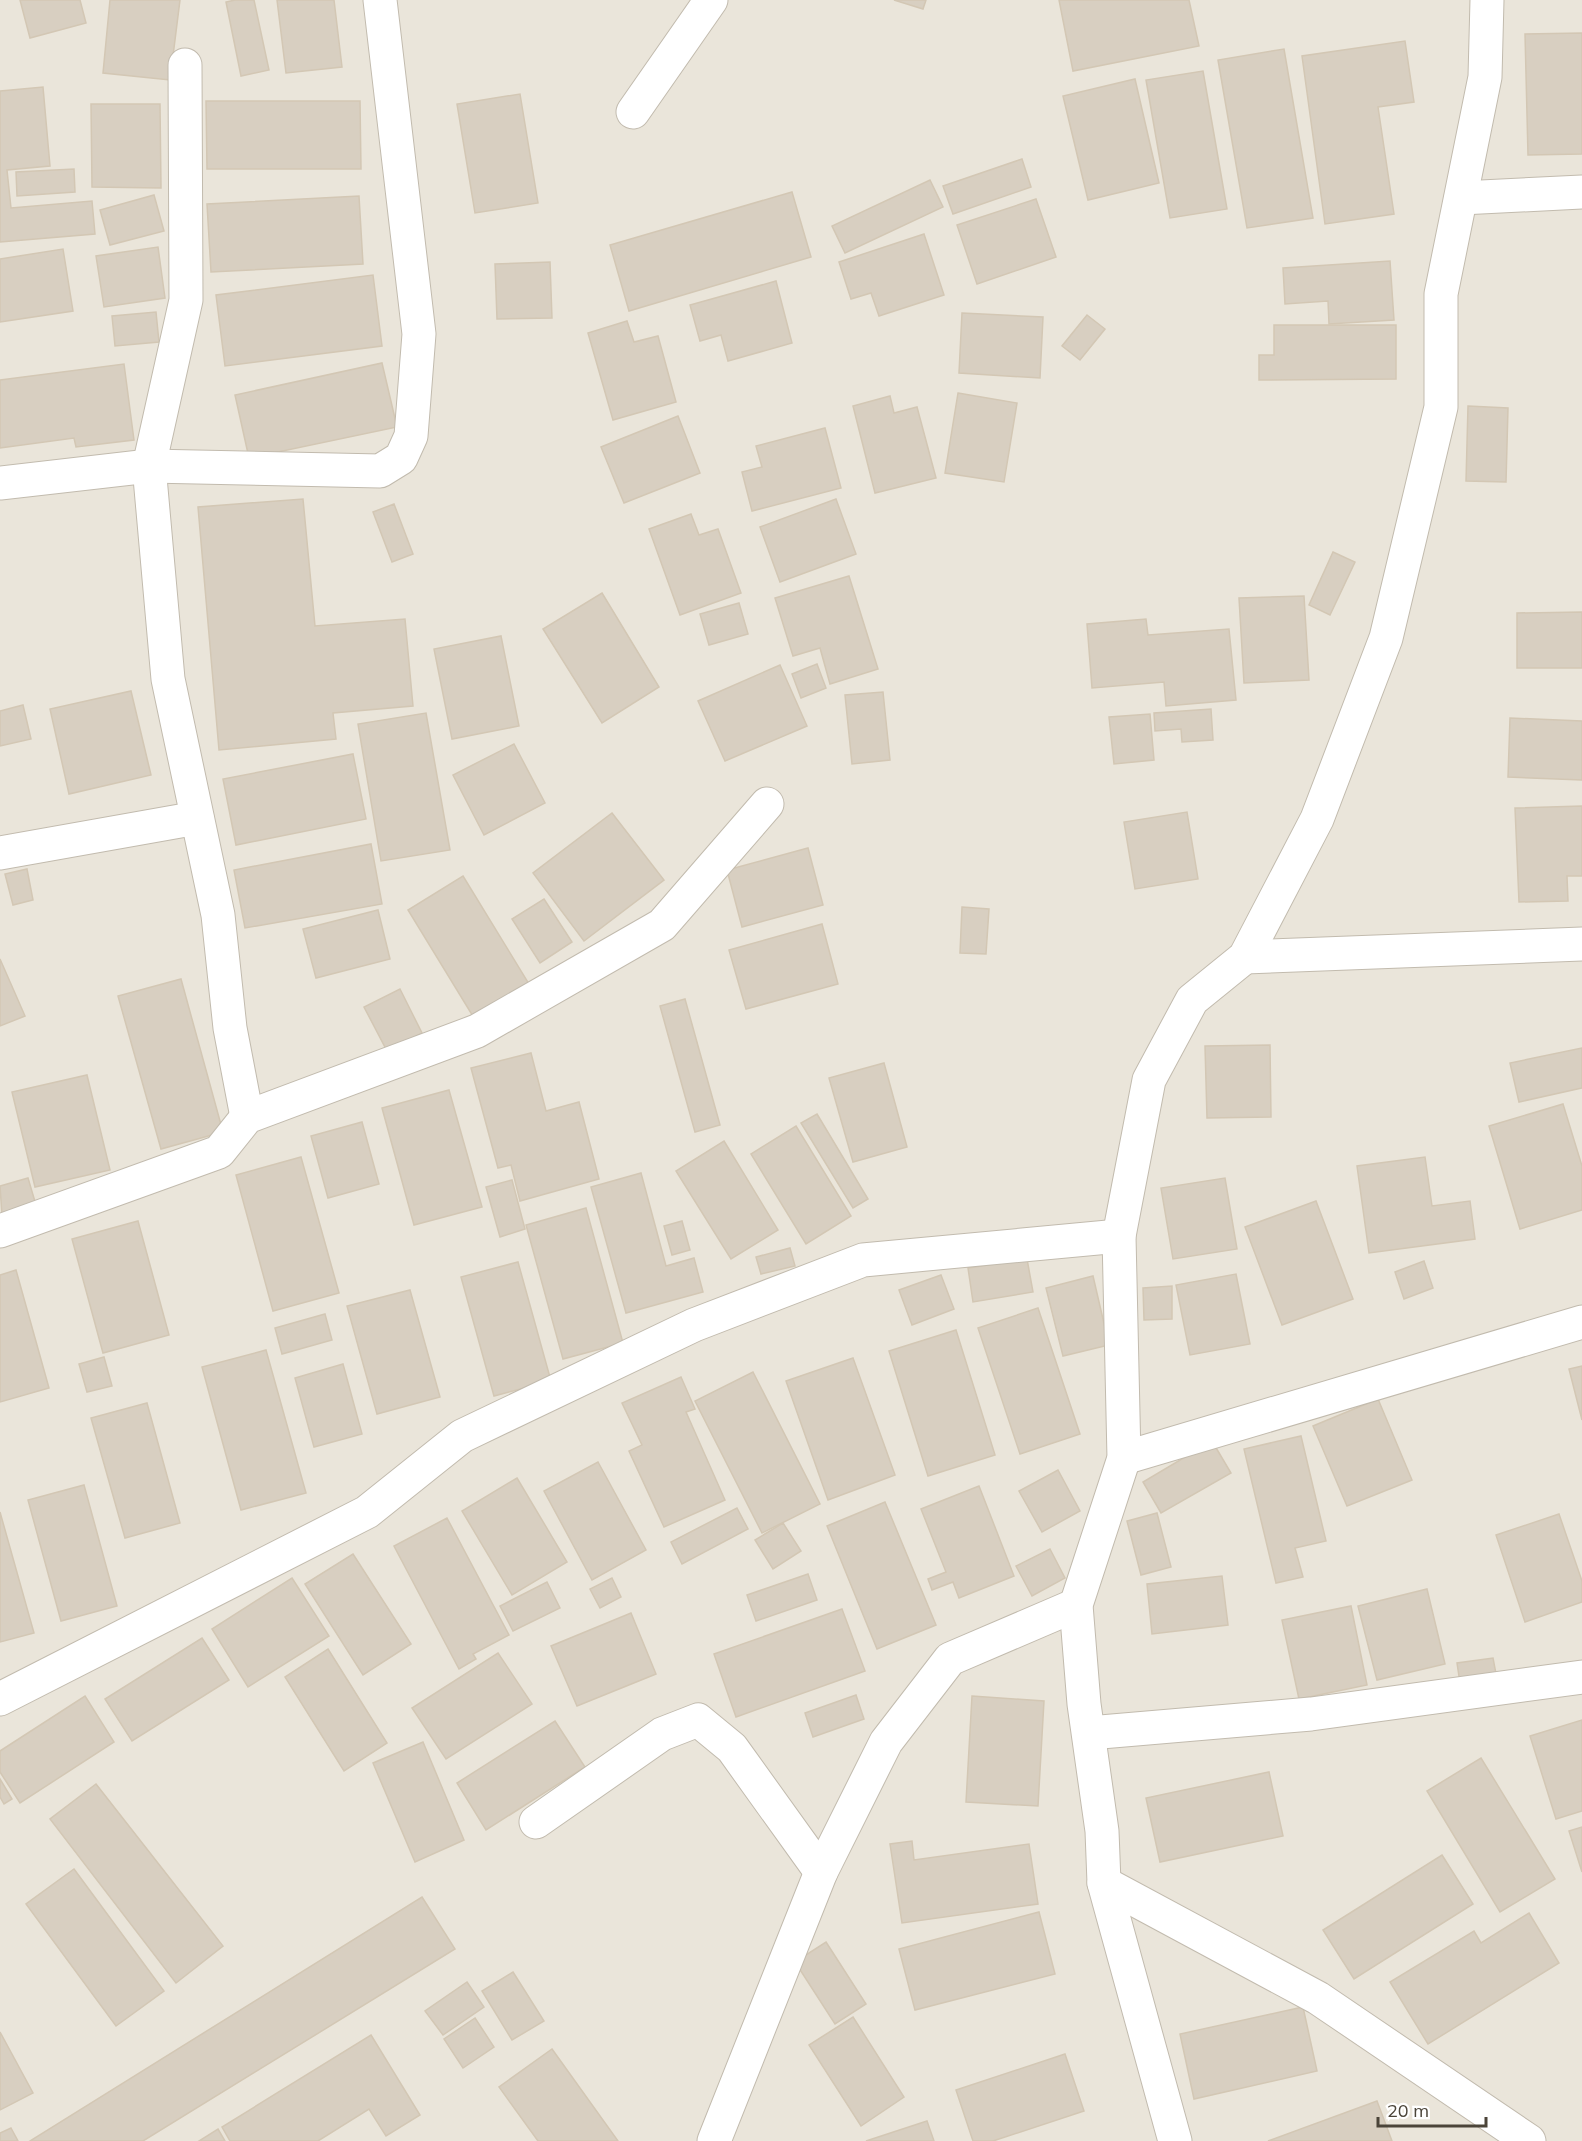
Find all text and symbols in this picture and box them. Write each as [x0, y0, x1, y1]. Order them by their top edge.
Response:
scale bar [1378, 2090, 1486, 2128]
text: 20 m [1387, 2099, 1429, 2122]

